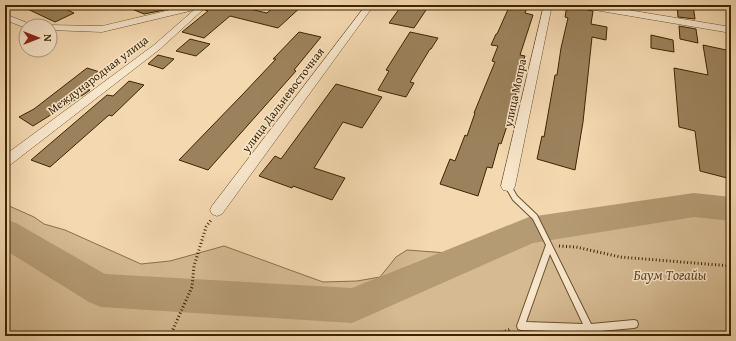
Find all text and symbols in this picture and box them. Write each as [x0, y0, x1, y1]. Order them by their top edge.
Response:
north arrow [18, 18, 58, 58]
street label: Международная улица [44, 31, 152, 118]
text: N [40, 34, 56, 42]
street label: улица Дальневосточная [237, 44, 328, 157]
street label: улица Мопра [499, 57, 530, 130]
park label: Баум Тоғайы [634, 265, 707, 285]

